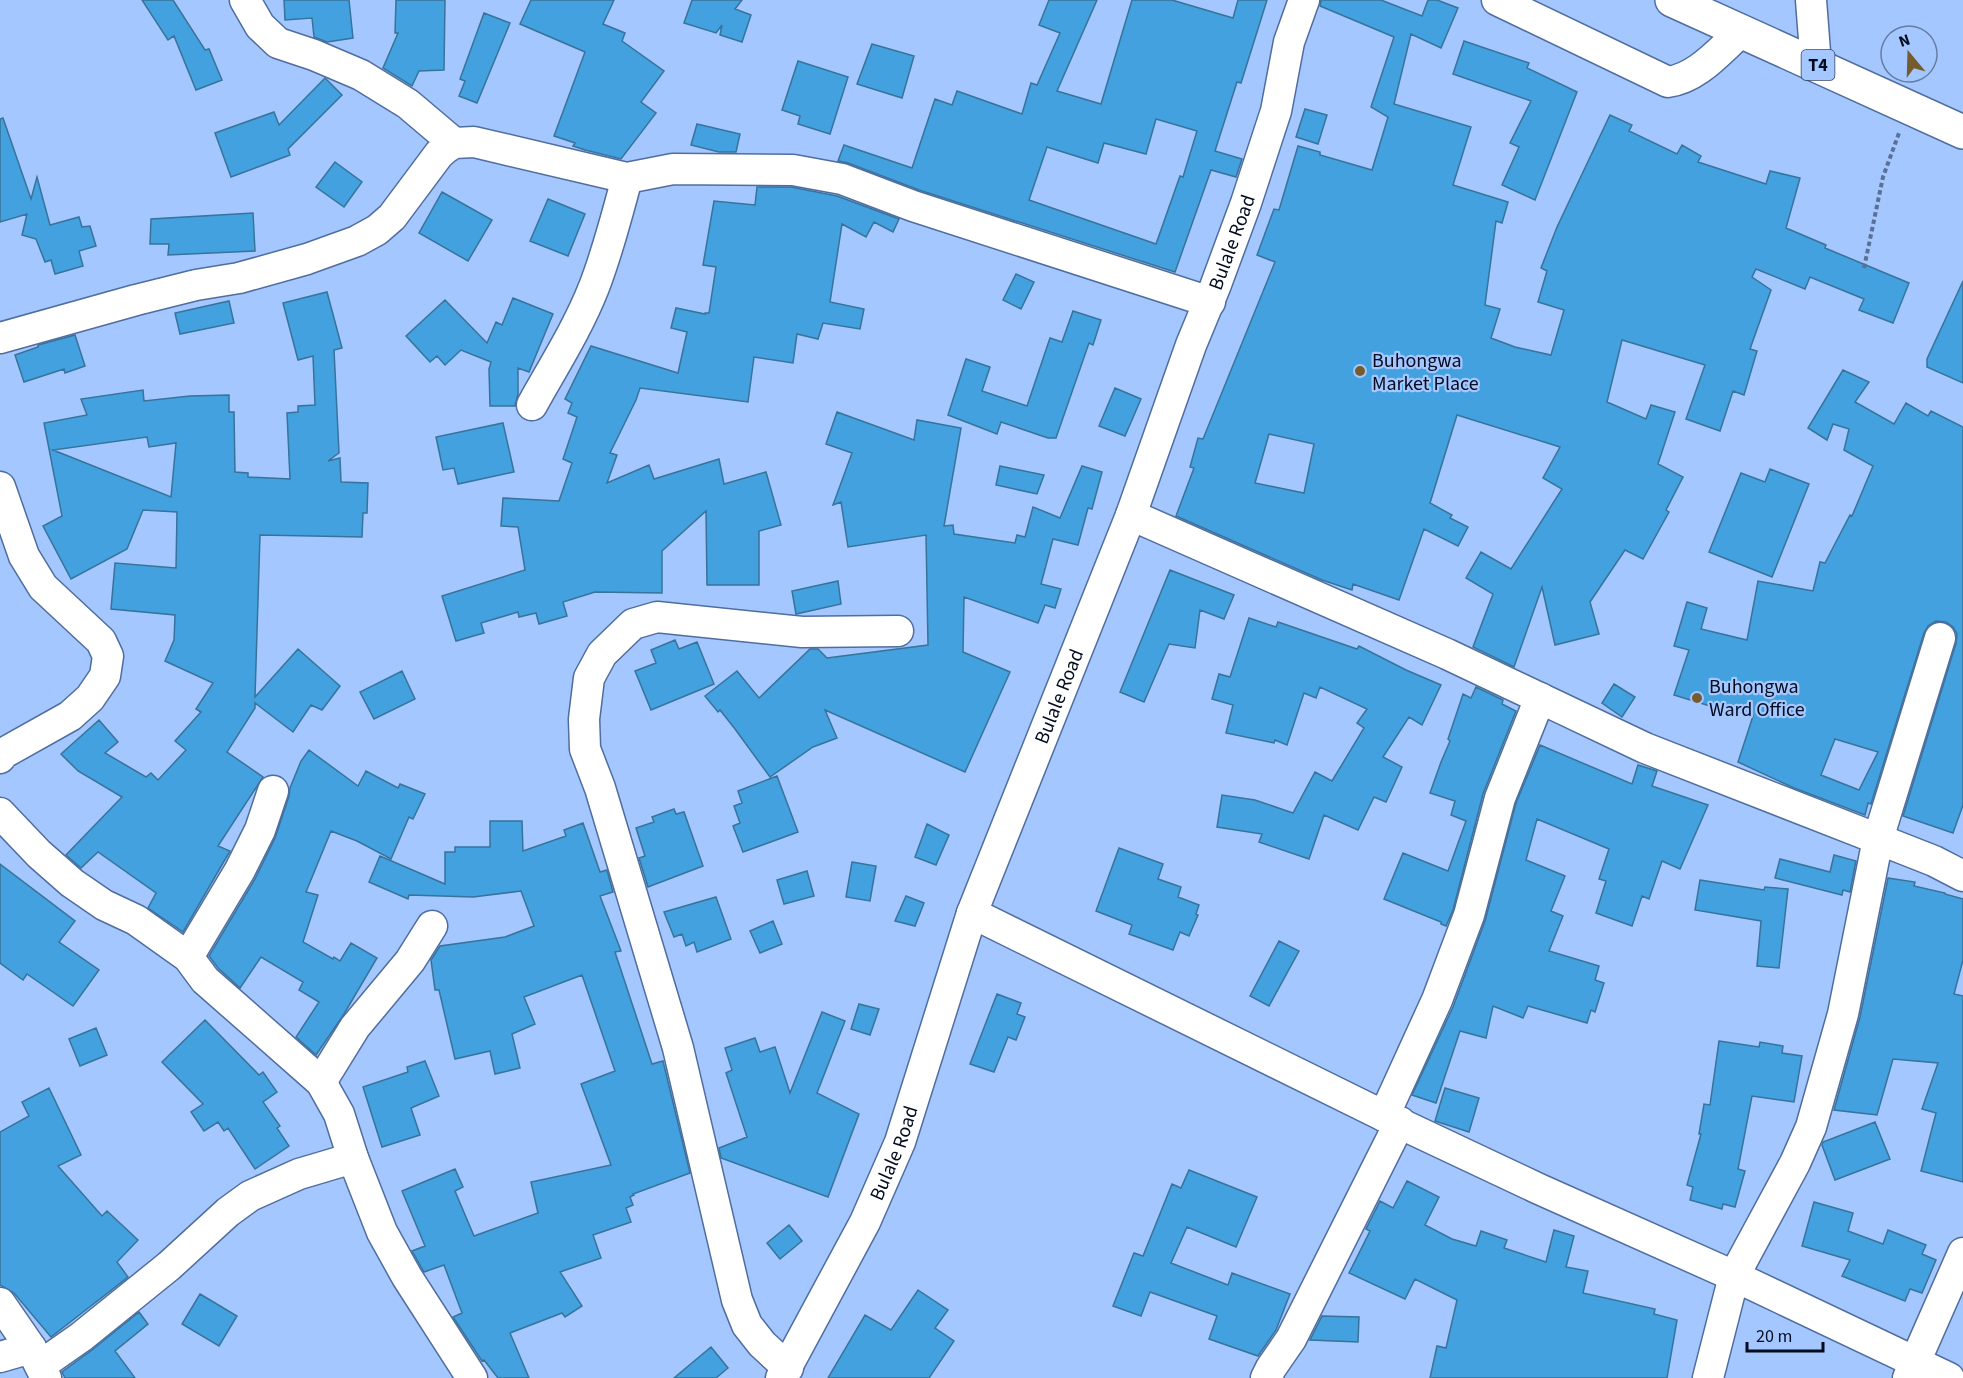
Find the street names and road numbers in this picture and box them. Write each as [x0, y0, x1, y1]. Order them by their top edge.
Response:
road number: T4 [1802, 50, 1834, 80]
street label: Bulale Road [1202, 191, 1263, 294]
street label: Bulale Road [1028, 645, 1091, 748]
street label: Bulale Road [863, 1102, 926, 1205]

